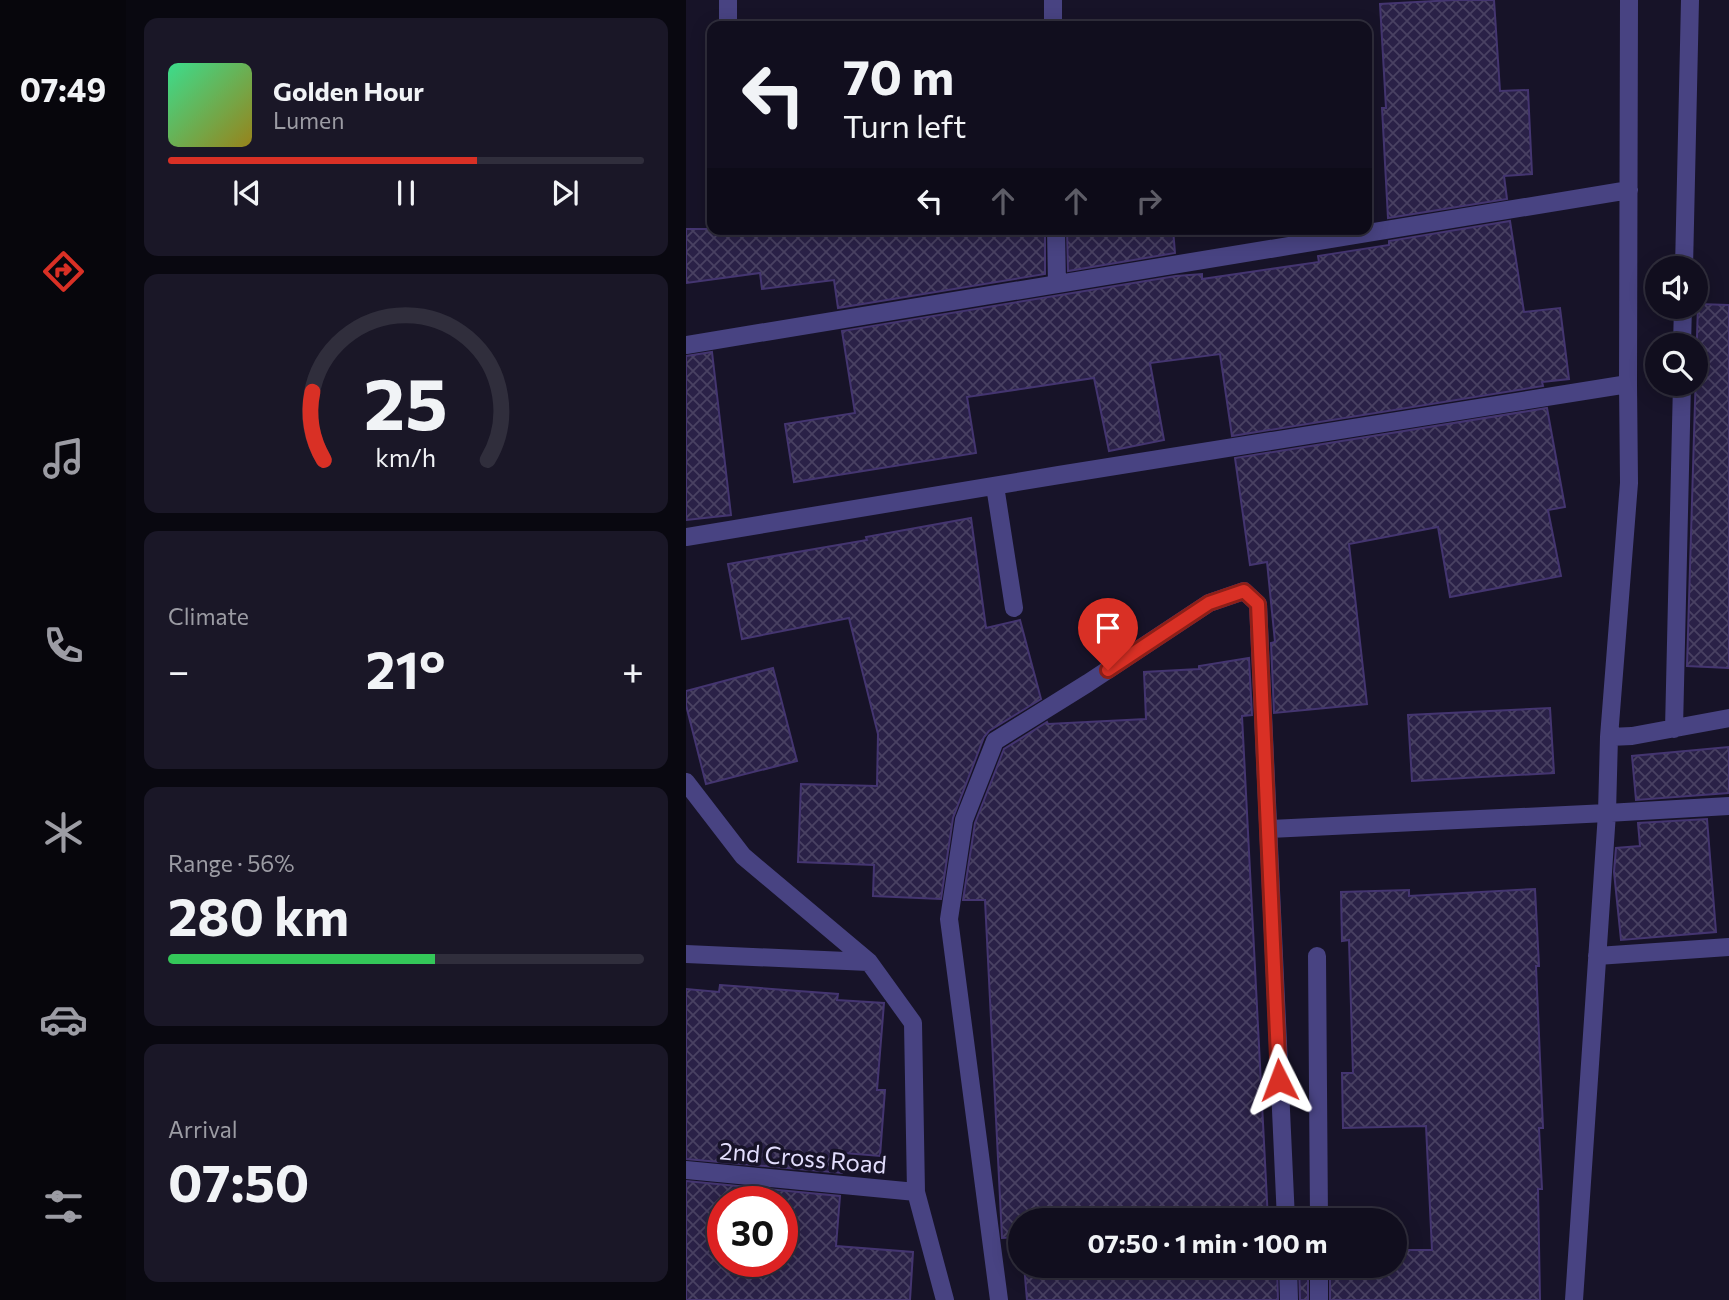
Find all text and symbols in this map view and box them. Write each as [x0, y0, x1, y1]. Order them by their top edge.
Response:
text: 70 m [843, 45, 954, 105]
icon: left [728, 49, 819, 140]
text: 07:49 [20, 69, 106, 109]
text: Golden Hour [273, 75, 424, 106]
text: Turn left [843, 105, 967, 145]
text: Lumen [273, 106, 344, 134]
icon: previous [228, 174, 266, 212]
icon: pause [387, 174, 425, 212]
icon: next [546, 174, 584, 212]
icon: left [911, 182, 949, 220]
icon: ahead [984, 182, 1022, 220]
icon: ahead [1057, 182, 1095, 220]
icon: right [1130, 182, 1168, 220]
icon: directions [39, 247, 88, 296]
map controls [1645, 256, 1708, 396]
button: sound [1645, 256, 1708, 319]
button: search [1645, 333, 1708, 396]
text: 25 [364, 356, 448, 445]
icon: music [39, 434, 88, 483]
text: km/h [376, 441, 436, 471]
pin [1078, 598, 1138, 670]
text: Climate [168, 602, 249, 630]
icon: arrive [1089, 609, 1127, 647]
icon: phone [39, 621, 88, 670]
text: 21° [366, 636, 445, 700]
text: − [168, 646, 190, 693]
text: + [622, 646, 644, 693]
icon: climate [39, 808, 88, 857]
text: Range · 56% [168, 849, 295, 877]
text: 280 km [168, 883, 349, 947]
icon: car [39, 995, 88, 1044]
position arrow [1242, 1043, 1316, 1117]
text: Arrival [168, 1115, 238, 1143]
street label: 2nd Cross Road [718, 1135, 888, 1179]
text: 07:50 [168, 1149, 309, 1213]
icon: filters [39, 1182, 88, 1231]
speed limit sign: 30 [707, 1186, 798, 1277]
text: 07:50 · 1 min · 100 m [1088, 1227, 1327, 1258]

